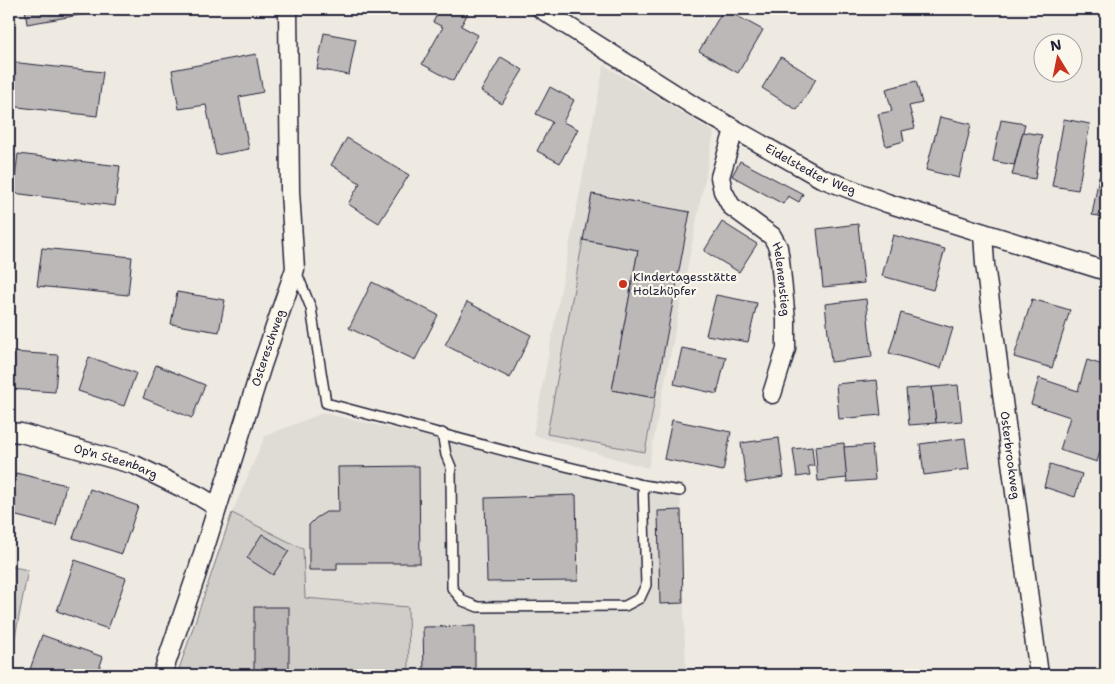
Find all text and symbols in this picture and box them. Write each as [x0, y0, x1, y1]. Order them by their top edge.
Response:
north arrow [1032, 32, 1082, 82]
text: N [1049, 35, 1063, 55]
street label: Eidelstedter Weg [762, 140, 858, 198]
street label: Helenenstieg [769, 239, 794, 317]
place label: Kindertagesstätte Holzhüpfer [633, 269, 737, 299]
marker: Kindertagesstätte Holzhüpfer [617, 278, 629, 290]
street label: Ostereschweg [248, 307, 289, 388]
street label: Osterbrookweg [996, 410, 1024, 500]
street label: Op'n Steenbarg [72, 440, 160, 483]

